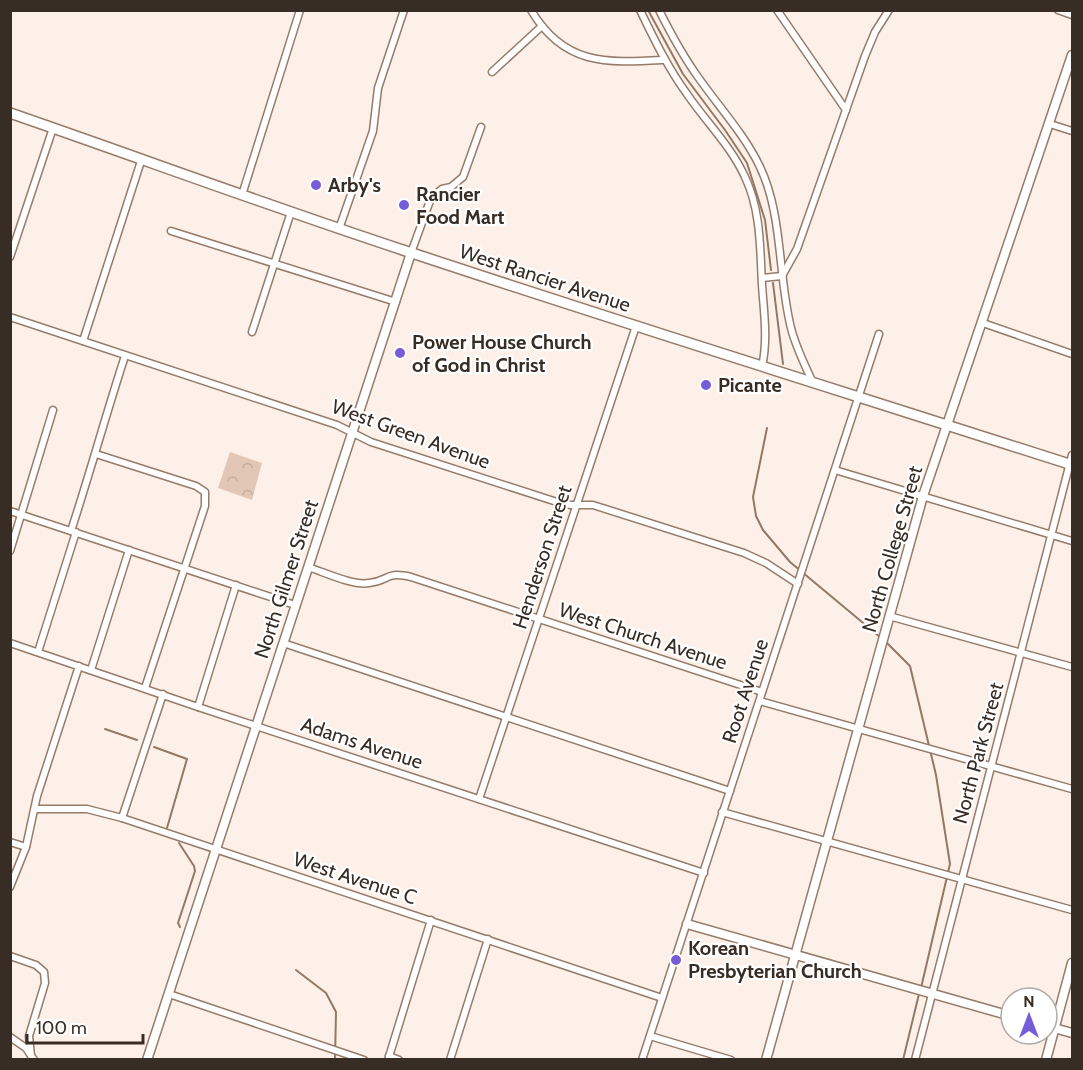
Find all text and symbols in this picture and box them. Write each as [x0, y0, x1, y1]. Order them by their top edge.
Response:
place label: Arby's [328, 173, 381, 197]
marker: Arby's [309, 178, 323, 192]
place label: Rancier Food Mart [416, 182, 505, 229]
marker: Rancier Food Mart [397, 198, 411, 212]
street label: West Rancier Avenue [456, 239, 634, 317]
place label: Power House Church of God in Christ [412, 330, 591, 377]
marker: Power House Church of God in Christ [393, 346, 407, 360]
place label: Picante [718, 373, 782, 397]
marker: Picante [699, 378, 713, 392]
street label: West Green Avenue [328, 394, 494, 474]
street label: North College Street [857, 463, 927, 635]
street label: Henderson Street [508, 482, 577, 632]
street label: North Gilmer Street [249, 496, 323, 661]
street label: West Church Avenue [556, 597, 730, 675]
street label: Root Avenue [717, 636, 773, 746]
street label: North Park Street [948, 680, 1008, 826]
street label: Adams Avenue [298, 712, 426, 774]
street label: West Avenue C [290, 847, 420, 909]
place label: Korean Presbyterian Church [688, 936, 862, 983]
marker: Korean Presbyterian Church [669, 953, 683, 967]
north arrow [999, 986, 1059, 1046]
text: N [1023, 992, 1035, 1011]
scale bar [27, 1007, 142, 1045]
text: 100 m [36, 1017, 87, 1039]

